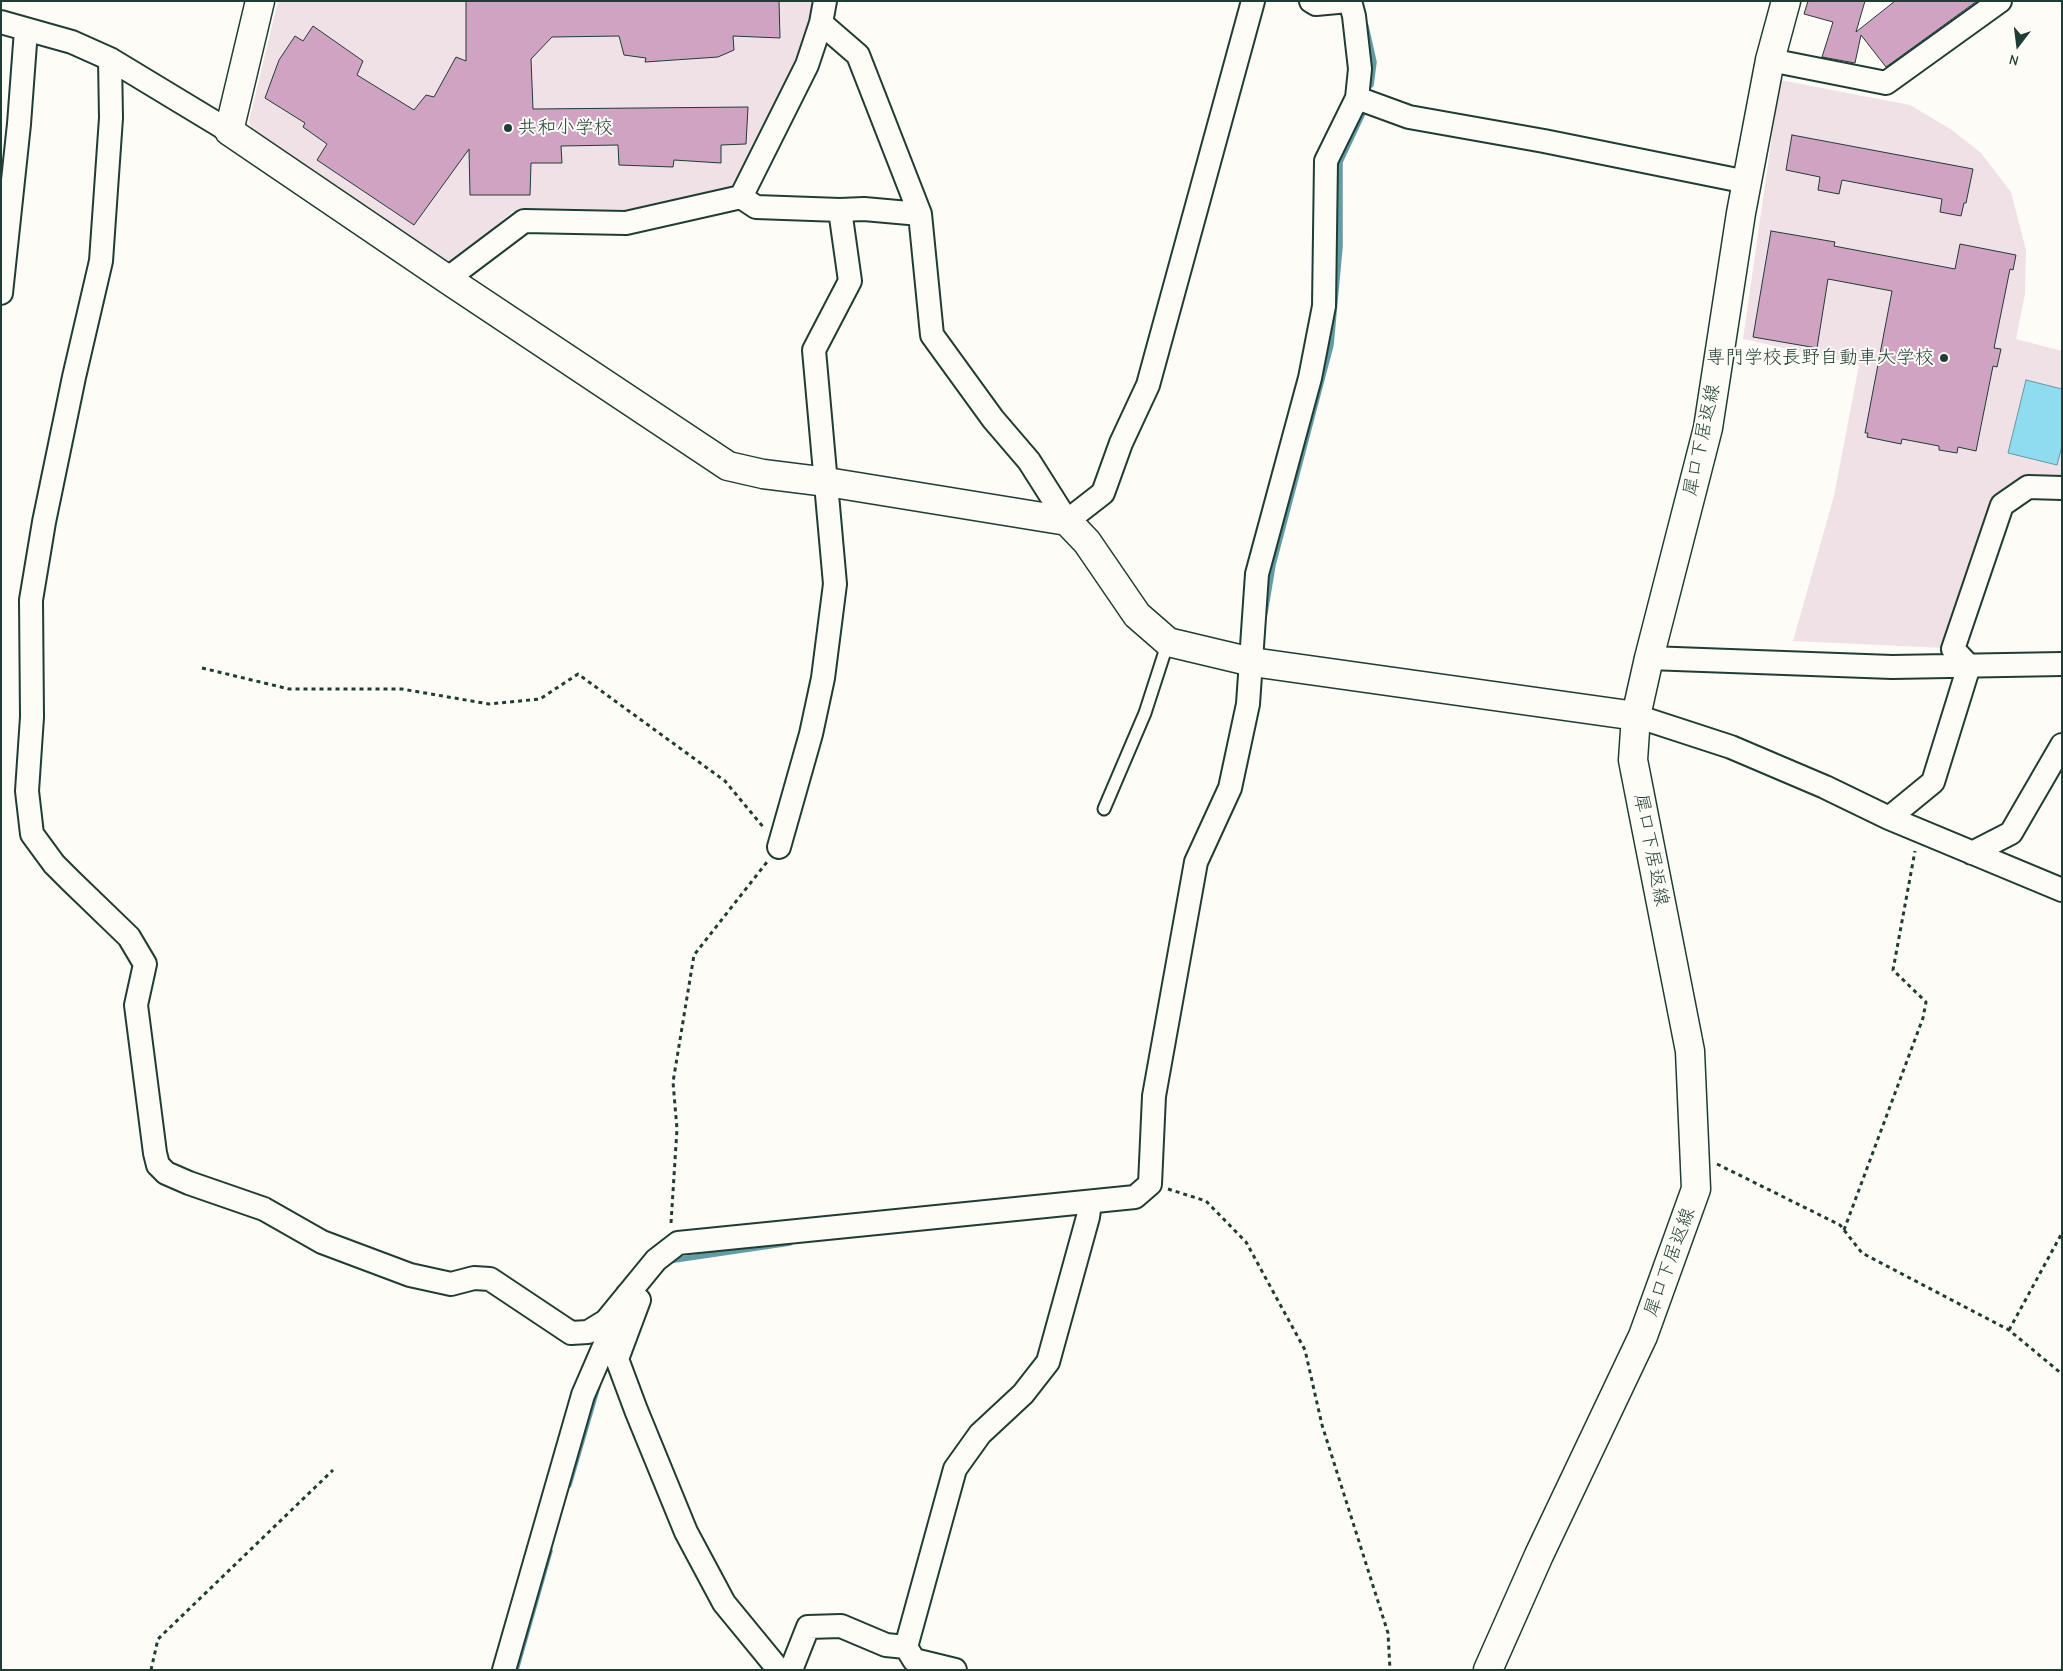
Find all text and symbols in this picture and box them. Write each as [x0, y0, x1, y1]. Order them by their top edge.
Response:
north arrow [1993, 20, 2043, 70]
text: N [2007, 51, 2021, 69]
place label: 共和小学校 [518, 117, 613, 139]
marker: 共和小学校 [502, 122, 514, 134]
place label: 専門学校長野自動車大学校 [1706, 347, 1934, 369]
marker: 専門学校長野自動車大学校 [1938, 352, 1950, 364]
street label: 犀口下居返線 [1679, 382, 1725, 498]
street label: 犀口下居返線 [1629, 792, 1673, 908]
street label: 犀口下居返線 [1640, 1205, 1700, 1319]

